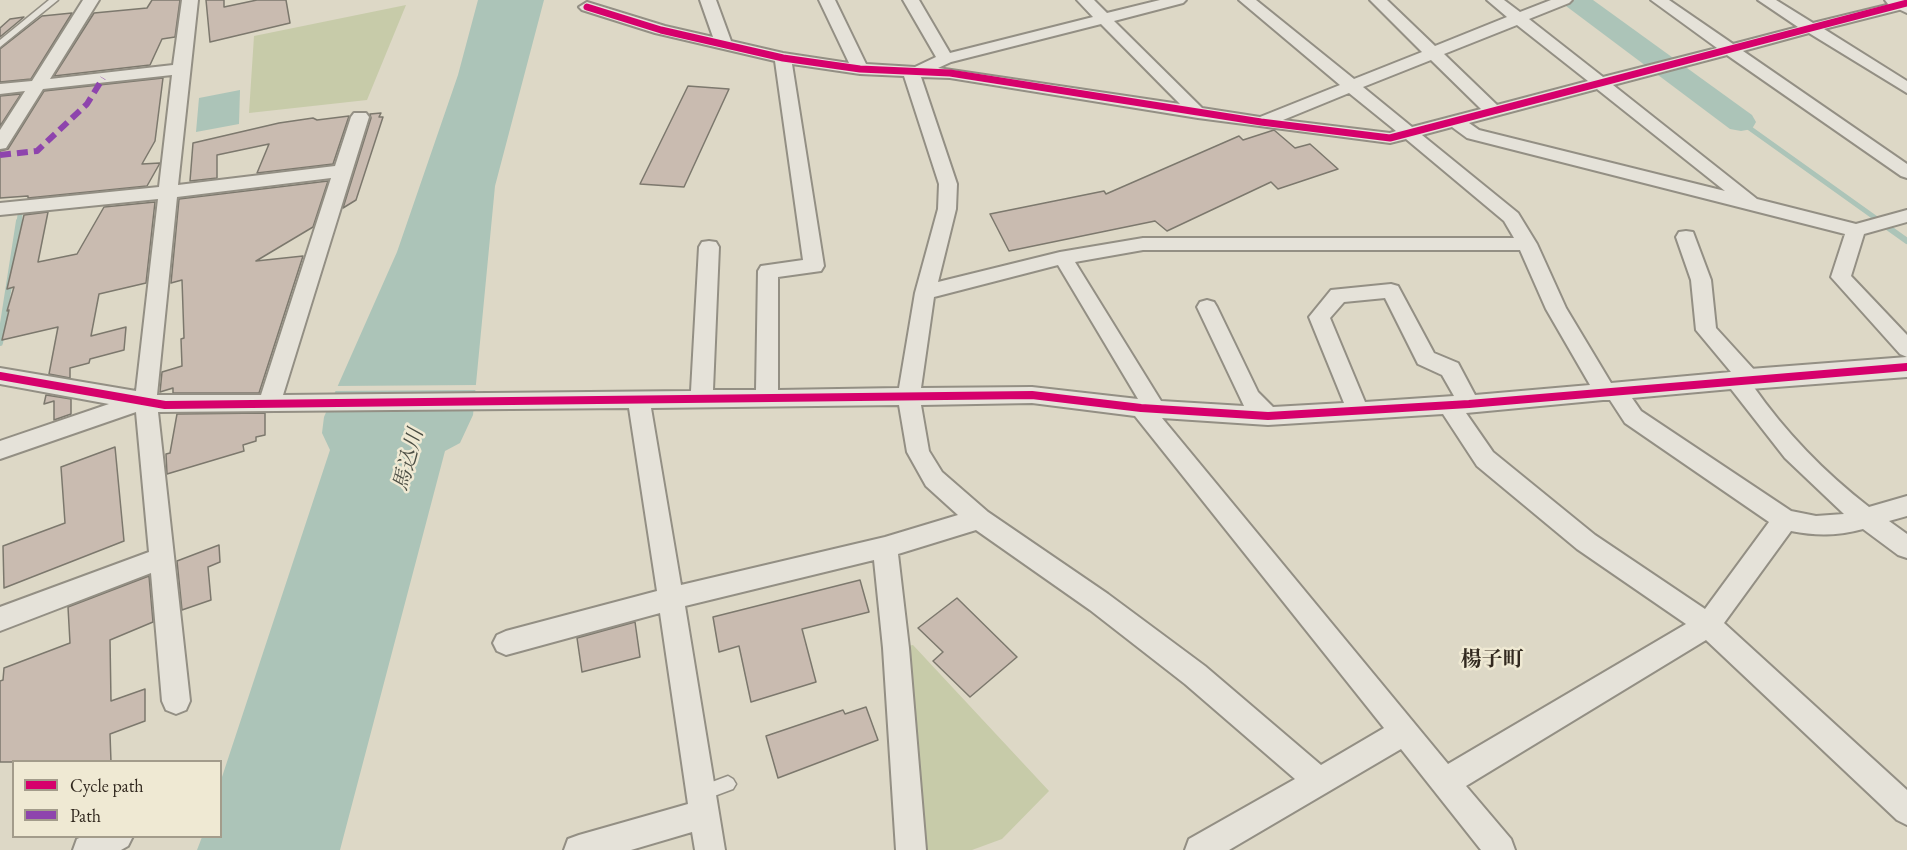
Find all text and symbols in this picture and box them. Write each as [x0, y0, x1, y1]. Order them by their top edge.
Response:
water label: 馬込川 [389, 426, 429, 494]
district label: 楊子町 [1461, 647, 1523, 673]
legend [12, 760, 222, 838]
text: Cycle path [70, 774, 144, 797]
text: Path [70, 804, 101, 827]

